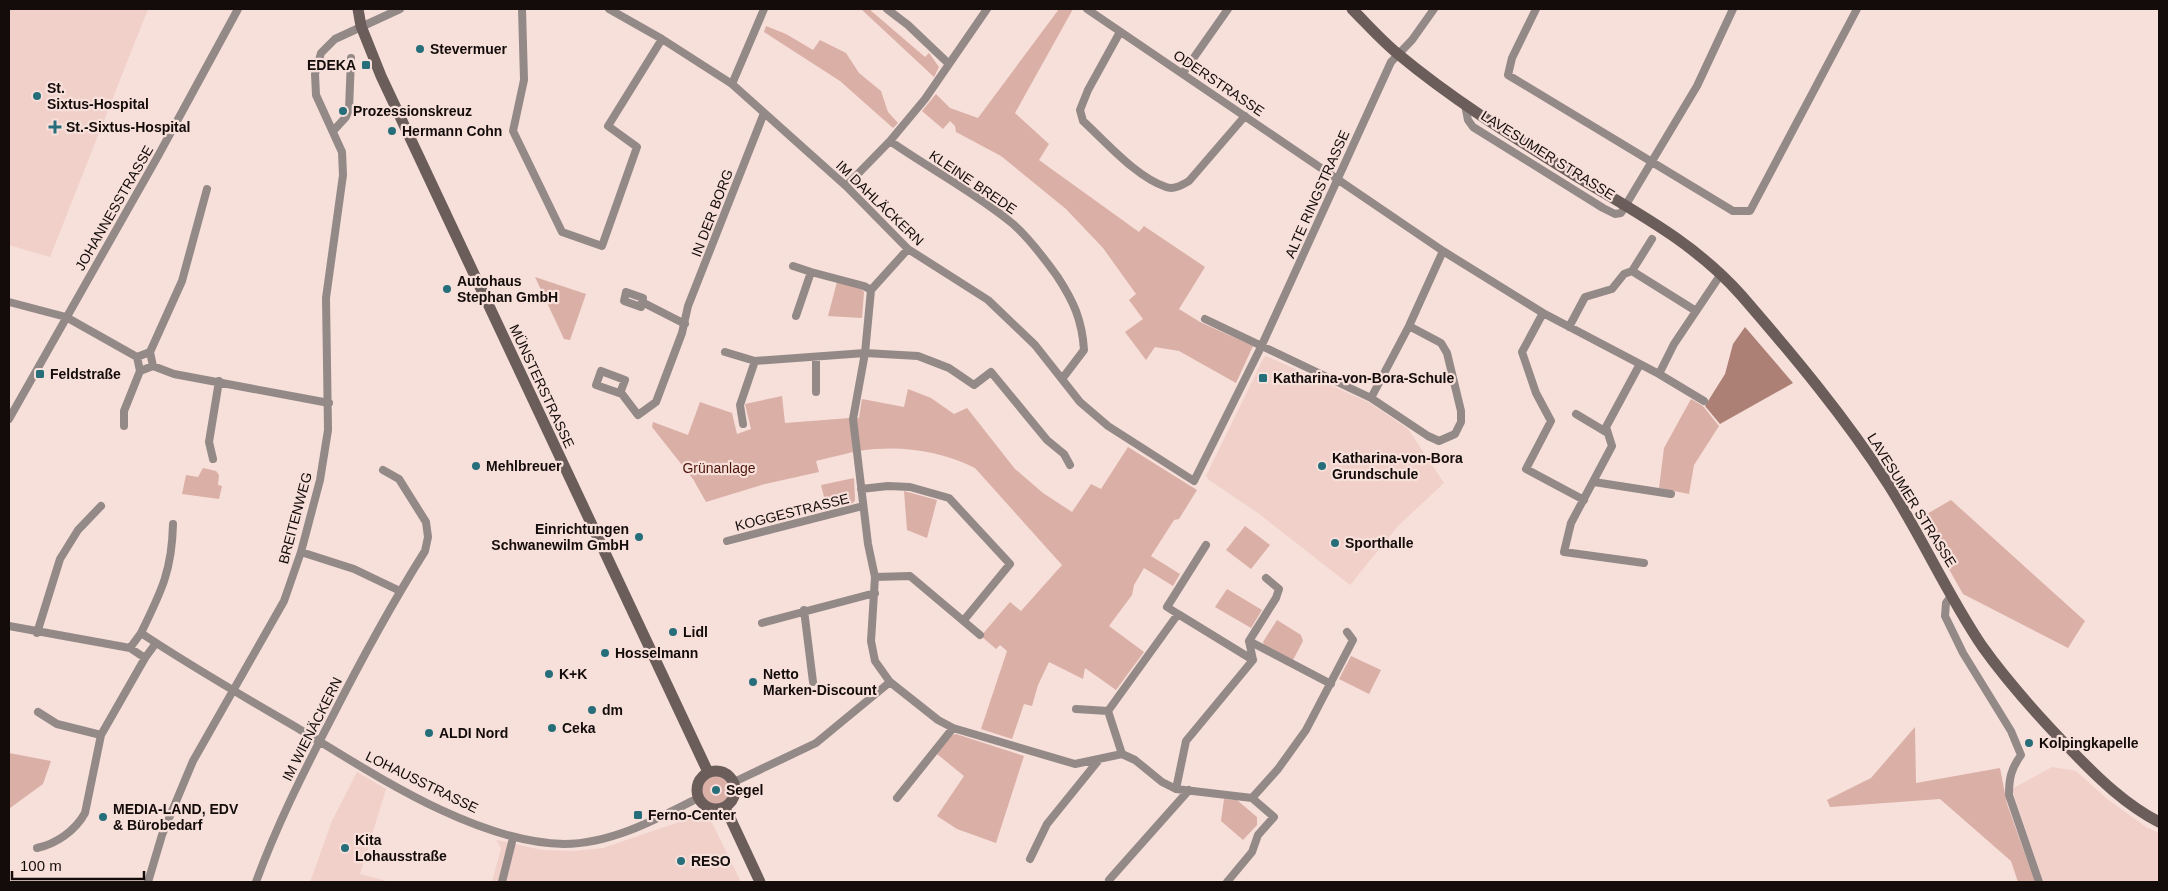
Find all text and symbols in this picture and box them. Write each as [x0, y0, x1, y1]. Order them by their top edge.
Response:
place label: Stevermuer [430, 41, 508, 57]
marker: Stevermuer [414, 43, 426, 55]
street label: ODERSTRASSE [1171, 47, 1267, 119]
place label: EDEKA [307, 57, 356, 73]
marker: EDEKA [360, 59, 372, 71]
place label: St. Sixtus-Hospital [47, 80, 149, 112]
marker: St. Sixtus-Hospital [31, 90, 43, 102]
place label: Prozessionskreuz [353, 103, 472, 119]
marker: Prozessionskreuz [337, 105, 349, 117]
street label: LAVESUMER STRASSE [1478, 107, 1618, 203]
place label: St.-Sixtus-Hospital [66, 119, 190, 135]
marker: St.-Sixtus-Hospital [48, 120, 62, 134]
place label: Hermann Cohn [402, 123, 502, 139]
marker: Hermann Cohn [386, 125, 398, 137]
street label: ALTE RINGSTRASSE [1282, 128, 1352, 260]
street label: JOHANNESSTRASSE [72, 143, 156, 273]
street label: KLEINE BREDE [926, 147, 1020, 217]
street label: IM DAHLÄCKERN [833, 157, 927, 249]
street label: IN DER BORG [688, 167, 736, 259]
place label: Autohaus Stephan GmbH [457, 273, 558, 305]
marker: Autohaus Stephan GmbH [441, 283, 453, 295]
street label: MÜNSTERSTRASSE [506, 321, 579, 450]
place label: Feldstraße [50, 366, 121, 382]
marker: Feldstraße [34, 368, 46, 380]
place label: Katharina-von-Bora-Schule [1273, 370, 1454, 386]
marker: Katharina-von-Bora-Schule [1257, 372, 1269, 384]
street label: LAVESUMER STRASSE [1864, 430, 1960, 570]
place label: Katharina-von-Bora Grundschule [1332, 450, 1463, 482]
place label: Mehlbreuer [486, 458, 562, 474]
marker: Mehlbreuer [470, 460, 482, 472]
park label: Grünanlage [682, 460, 756, 476]
marker: Katharina-von-Bora Grundschule [1316, 460, 1328, 472]
street label: BREITENWEG [275, 470, 315, 566]
street label: KOGGESTRASSE [733, 490, 851, 534]
place label: Einrichtungen Schwanewilm GmbH [491, 521, 629, 553]
marker: Einrichtungen Schwanewilm GmbH [633, 531, 645, 543]
place label: Sporthalle [1345, 535, 1414, 551]
marker: Sporthalle [1329, 537, 1341, 549]
place label: Lidl [683, 624, 708, 640]
marker: Lidl [667, 626, 679, 638]
place label: Hosselmann [615, 645, 698, 661]
marker: Hosselmann [599, 647, 611, 659]
place label: K+K [559, 666, 587, 682]
place label: Netto Marken-Discount [763, 666, 877, 698]
marker: K+K [543, 668, 555, 680]
street label: IM WIENÄCKERN [279, 674, 345, 784]
marker: Netto Marken-Discount [747, 676, 759, 688]
place label: dm [602, 702, 623, 718]
marker: dm [586, 704, 598, 716]
place label: Ceka [562, 720, 596, 736]
marker: Ceka [546, 722, 558, 734]
place label: ALDI Nord [439, 725, 508, 741]
marker: ALDI Nord [423, 727, 435, 739]
place label: Kolpingkapelle [2039, 735, 2139, 751]
marker: Kolpingkapelle [2023, 737, 2035, 749]
street label: LOHAUSSTRASSE [363, 748, 481, 816]
place label: Segel [726, 782, 763, 798]
marker: Segel [710, 784, 722, 796]
place label: MEDIA-LAND, EDV & Bürobedarf [113, 801, 239, 833]
place label: Ferno-Center [648, 807, 736, 823]
marker: Ferno-Center [632, 809, 644, 821]
marker: MEDIA-LAND, EDV & Bürobedarf [97, 811, 109, 823]
place label: Kita Lohausstraße [355, 832, 447, 864]
marker: Kita Lohausstraße [339, 842, 351, 854]
scale bar [12, 848, 145, 880]
place label: RESO [691, 853, 731, 869]
marker: RESO [675, 855, 687, 867]
text: 100 m [20, 857, 62, 874]

